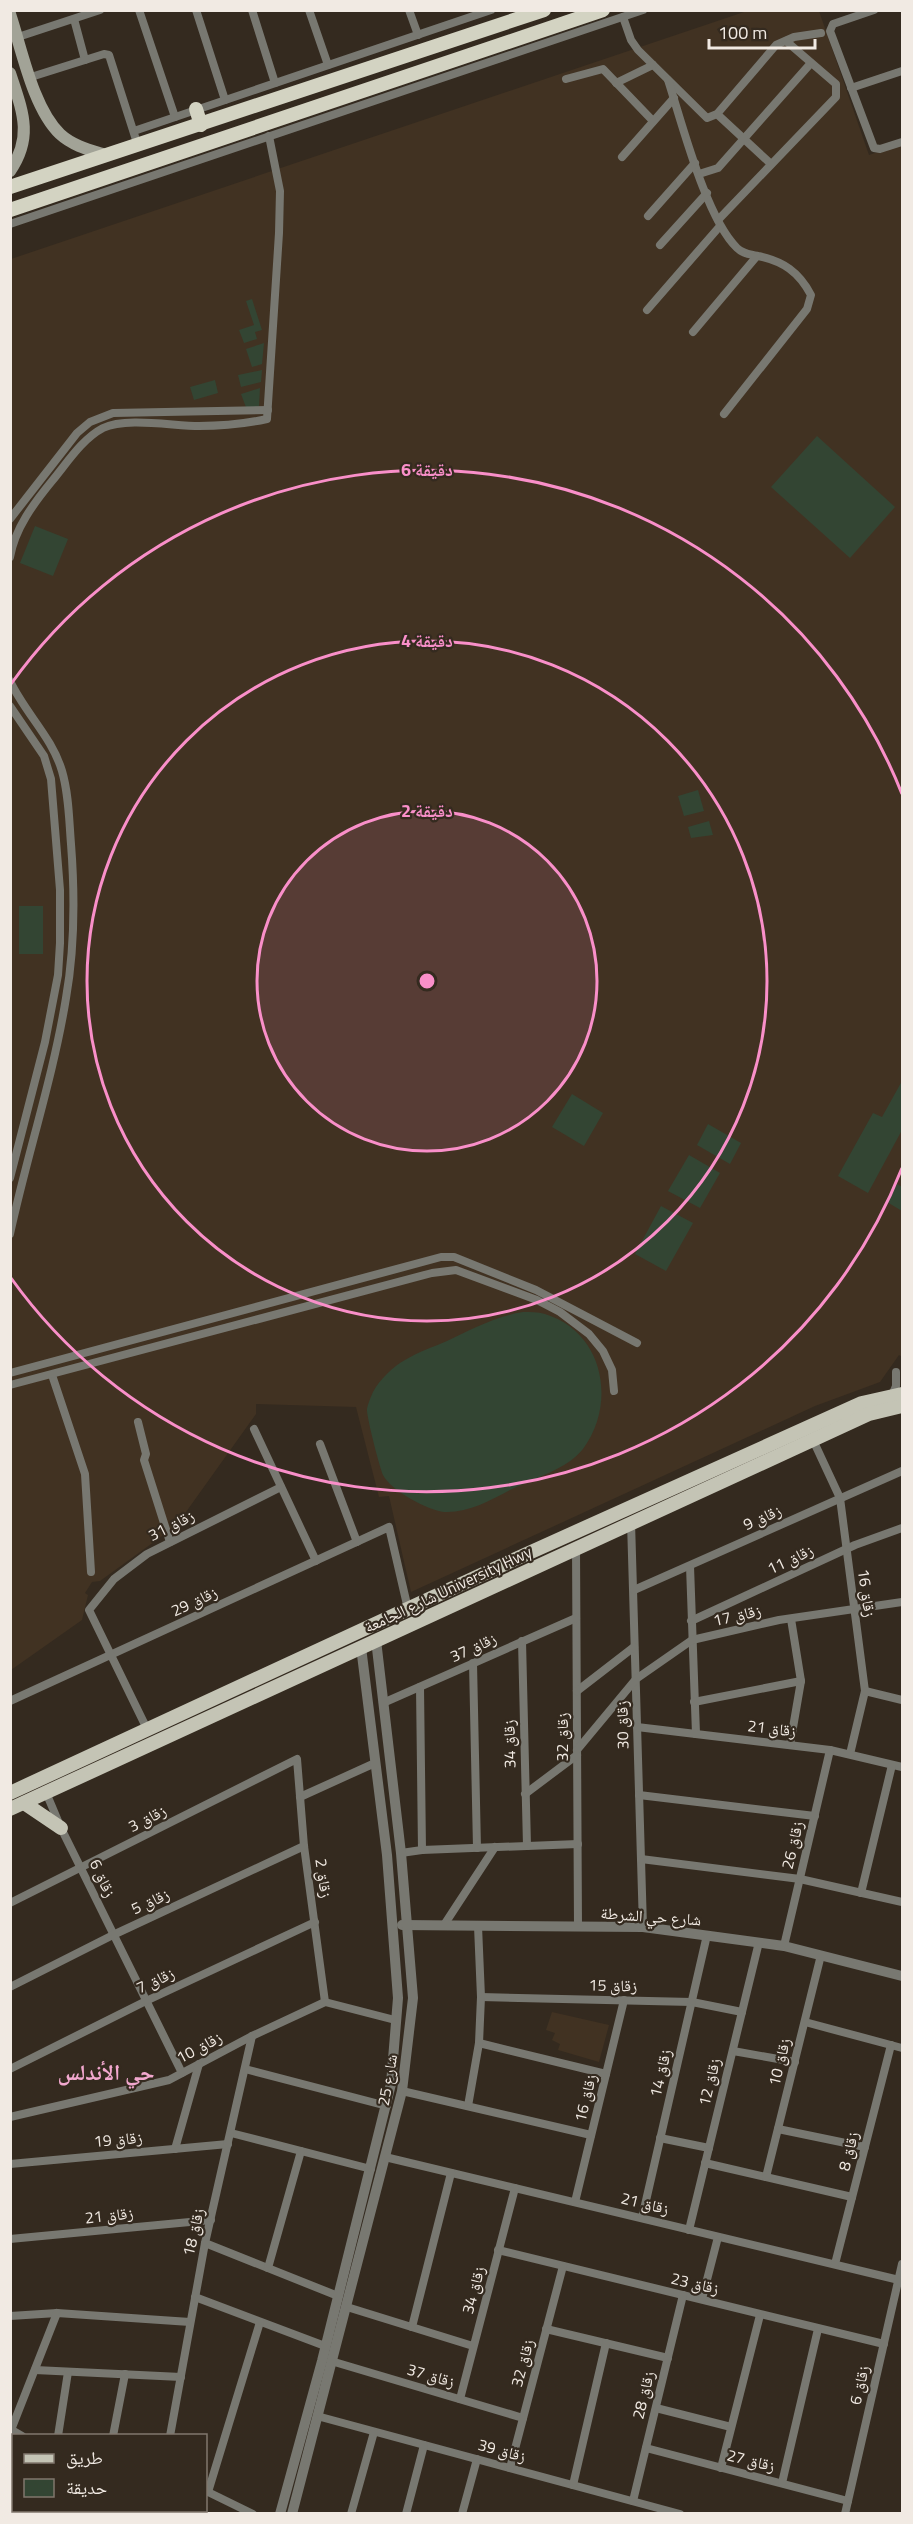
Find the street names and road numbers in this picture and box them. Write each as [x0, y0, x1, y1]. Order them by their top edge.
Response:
street label: زقاق 9 [739, 1498, 785, 1536]
street label: زقاق 31 [144, 1503, 198, 1547]
street label: زقاق 11 [763, 1538, 817, 1580]
street label: شارع الجامعة University Hwy [360, 1539, 536, 1638]
street label: زقاق 16 [852, 1567, 882, 1619]
street label: زقاق 29 [167, 1580, 221, 1622]
street label: زقاق 17 [711, 1598, 763, 1632]
street label: زقاق 37 [446, 1626, 500, 1668]
street label: زقاق 30 [610, 1700, 634, 1750]
street label: زقاق 32 [550, 1713, 574, 1761]
street label: زقاق 21 [746, 1713, 798, 1743]
street label: زقاق 34 [497, 1719, 521, 1769]
street label: زقاق 3 [124, 1798, 170, 1838]
street label: زقاق 26 [775, 1819, 809, 1871]
street label: زقاق 6 [84, 1855, 122, 1901]
street label: زقاق 2 [309, 1857, 339, 1899]
street label: زقاق 5 [127, 1882, 173, 1920]
street label: شارع حي الشرطة [600, 1901, 702, 1933]
street label: زقاق 7 [132, 1961, 178, 1999]
street label: زقاق 15 [588, 1973, 638, 1997]
street label: زقاق 10 [172, 2025, 226, 2069]
street label: زقاق 10 [761, 2035, 797, 2089]
street label: زقاق 14 [643, 2047, 677, 2099]
street label: شارع 25 [371, 2052, 403, 2108]
street label: زقاق 12 [691, 2055, 727, 2109]
street label: زقاق 16 [567, 2071, 603, 2125]
street label: زقاق 19 [93, 2125, 143, 2153]
street label: زقاق 8 [832, 2129, 864, 2173]
street label: زقاق 21 [618, 2185, 672, 2221]
street label: زقاق 21 [84, 2201, 134, 2229]
street label: زقاق 18 [176, 2206, 210, 2258]
street label: زقاق 34 [455, 2263, 491, 2317]
street label: زقاق 23 [669, 2266, 721, 2300]
street label: زقاق 32 [504, 2336, 540, 2390]
street label: زقاق 37 [404, 2357, 458, 2393]
street label: زقاق 6 [843, 2363, 875, 2407]
street label: زقاق 28 [625, 2368, 661, 2422]
street label: زقاق 39 [475, 2432, 529, 2468]
street label: زقاق 27 [724, 2442, 778, 2478]

